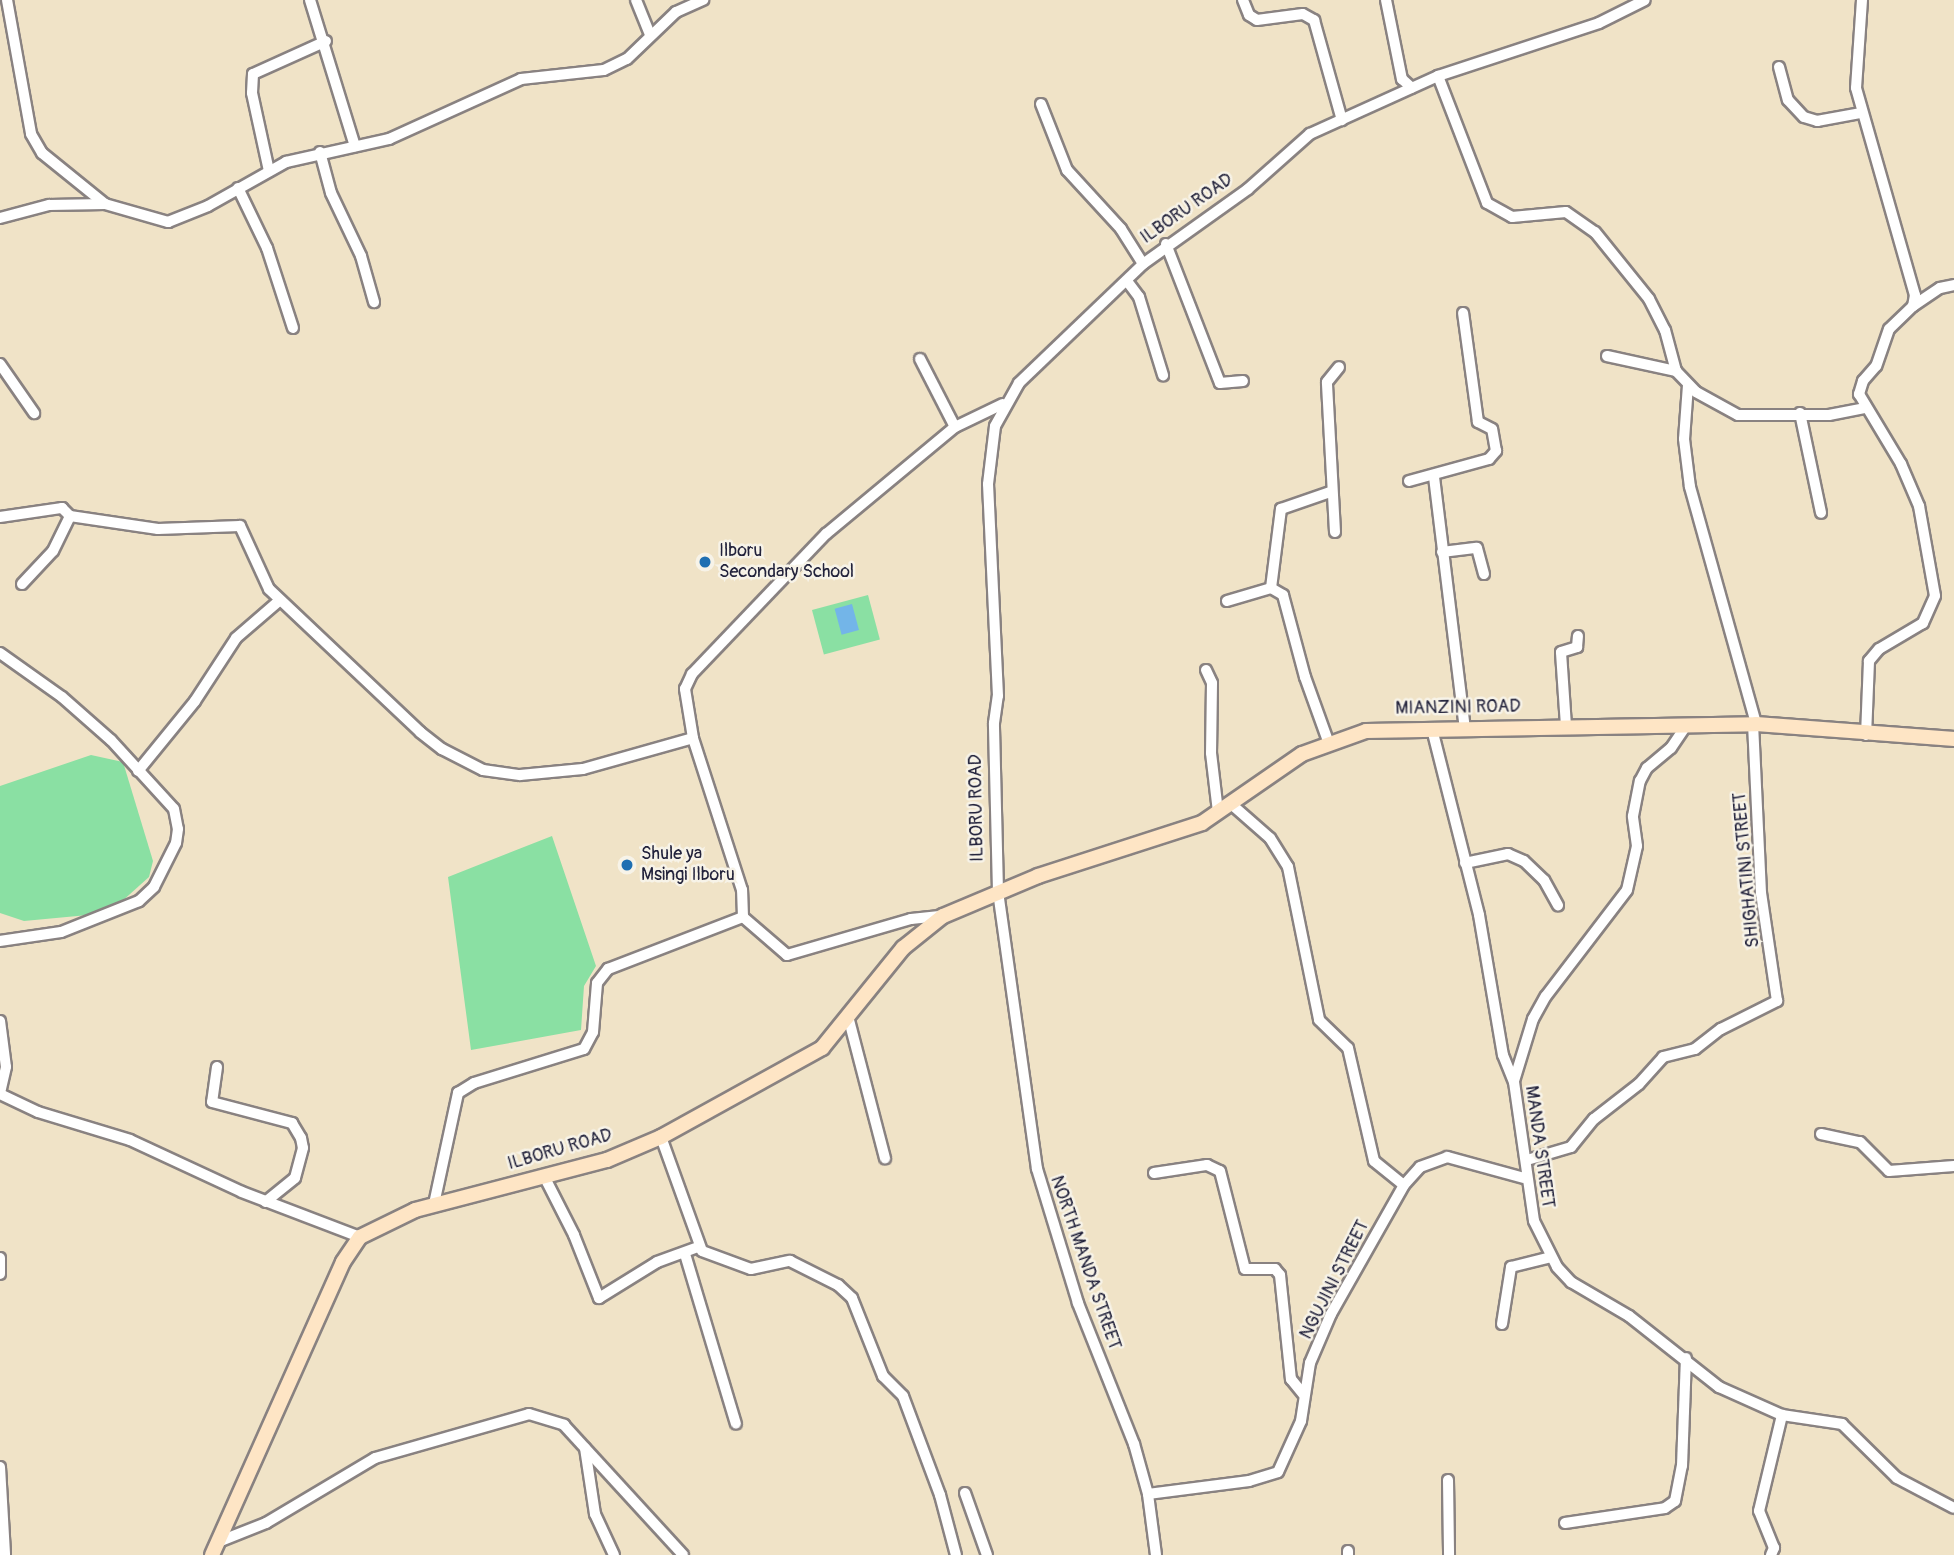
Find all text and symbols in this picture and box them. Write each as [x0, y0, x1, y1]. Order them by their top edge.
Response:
street label: ILBORU ROAD [1137, 169, 1237, 249]
place label: Ilboru Secondary School [719, 541, 854, 584]
marker: Ilboru Secondary School [697, 554, 713, 570]
street label: MIANZINI ROAD [1395, 696, 1521, 720]
street label: ILBORU ROAD [965, 754, 989, 862]
street label: SHIGHATINI STREET [1729, 791, 1765, 949]
place label: Shule ya Msingi Ilboru [641, 844, 735, 886]
marker: Shule ya Msingi Ilboru [619, 857, 635, 873]
street label: MANDA STREET [1520, 1084, 1558, 1210]
street label: ILBORU ROAD [505, 1125, 615, 1175]
street label: NORTH MANDA STREET [1045, 1173, 1125, 1353]
street label: NGUJINI STREET [1296, 1217, 1374, 1343]

